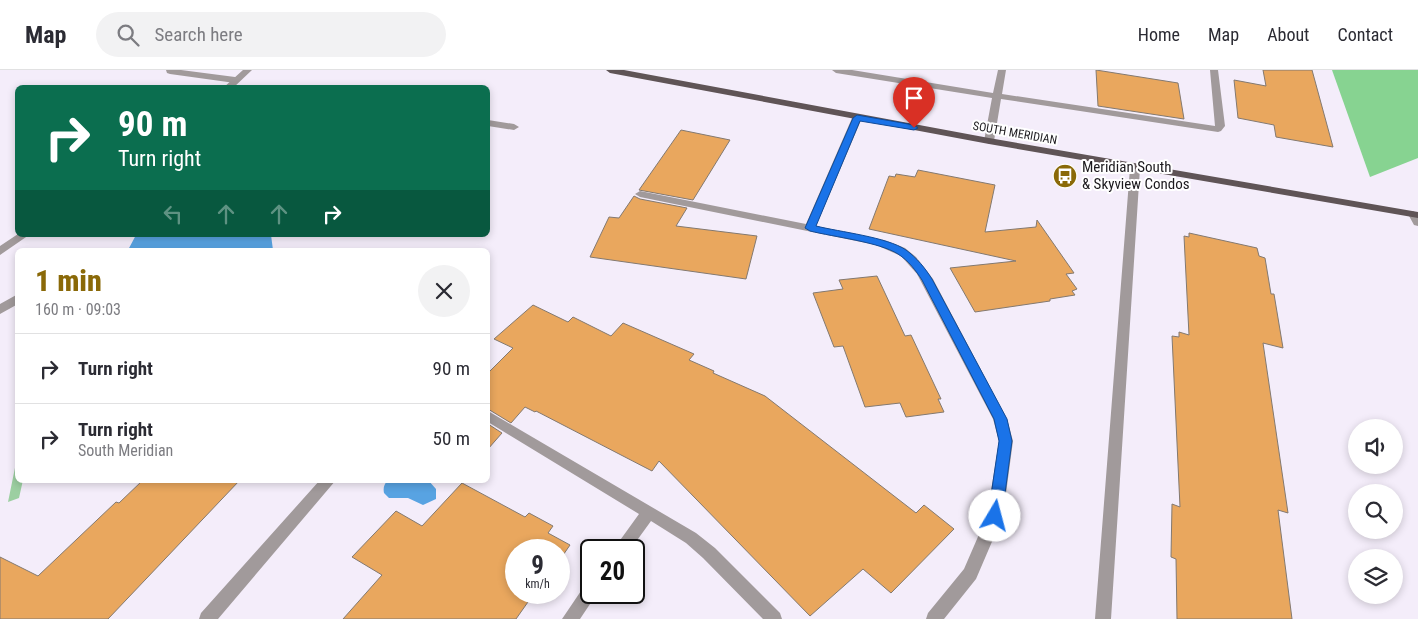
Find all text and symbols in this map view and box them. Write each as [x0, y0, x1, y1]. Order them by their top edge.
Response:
search box [96, 12, 446, 57]
text: Map [25, 21, 66, 49]
icon: search [114, 21, 142, 49]
text: Search here [154, 23, 243, 46]
text: Home [1138, 24, 1180, 45]
text: Map [1208, 24, 1239, 45]
text: About [1267, 24, 1309, 45]
text: Contact [1337, 24, 1393, 45]
pin [893, 77, 935, 128]
icon: arrive [900, 84, 928, 112]
text: 90 m [118, 104, 187, 145]
icon: right [35, 105, 100, 170]
street label: SOUTH MERIDIAN [972, 119, 1058, 147]
text: Turn right [118, 146, 201, 171]
place label: Meridian South & Skyview Condos [1082, 158, 1190, 193]
bus stop icon: Meridian South & Skyview Condos [1052, 163, 1078, 189]
icon: left [159, 200, 187, 228]
icon: ahead [212, 200, 240, 228]
icon: ahead [265, 200, 293, 228]
icon: right [318, 200, 346, 228]
text: 1 min [35, 263, 102, 298]
button: close [418, 265, 470, 317]
text: 160 m · 09:03 [35, 300, 121, 319]
icon: right [35, 355, 63, 383]
text: Turn right [78, 357, 153, 380]
text: 90 m [433, 357, 470, 380]
text: Turn right [78, 418, 153, 441]
map controls [1348, 419, 1403, 604]
button: sound [1348, 419, 1403, 474]
icon: right [35, 425, 63, 453]
text: 50 m [433, 427, 470, 450]
text: South Meridian [78, 441, 173, 460]
button: search [1348, 484, 1403, 539]
position arrow [968, 489, 1020, 541]
speed limit sign: 20 [580, 539, 645, 604]
button: layers [1348, 549, 1403, 604]
text: 9 [531, 551, 544, 580]
text: km/h [525, 577, 550, 591]

